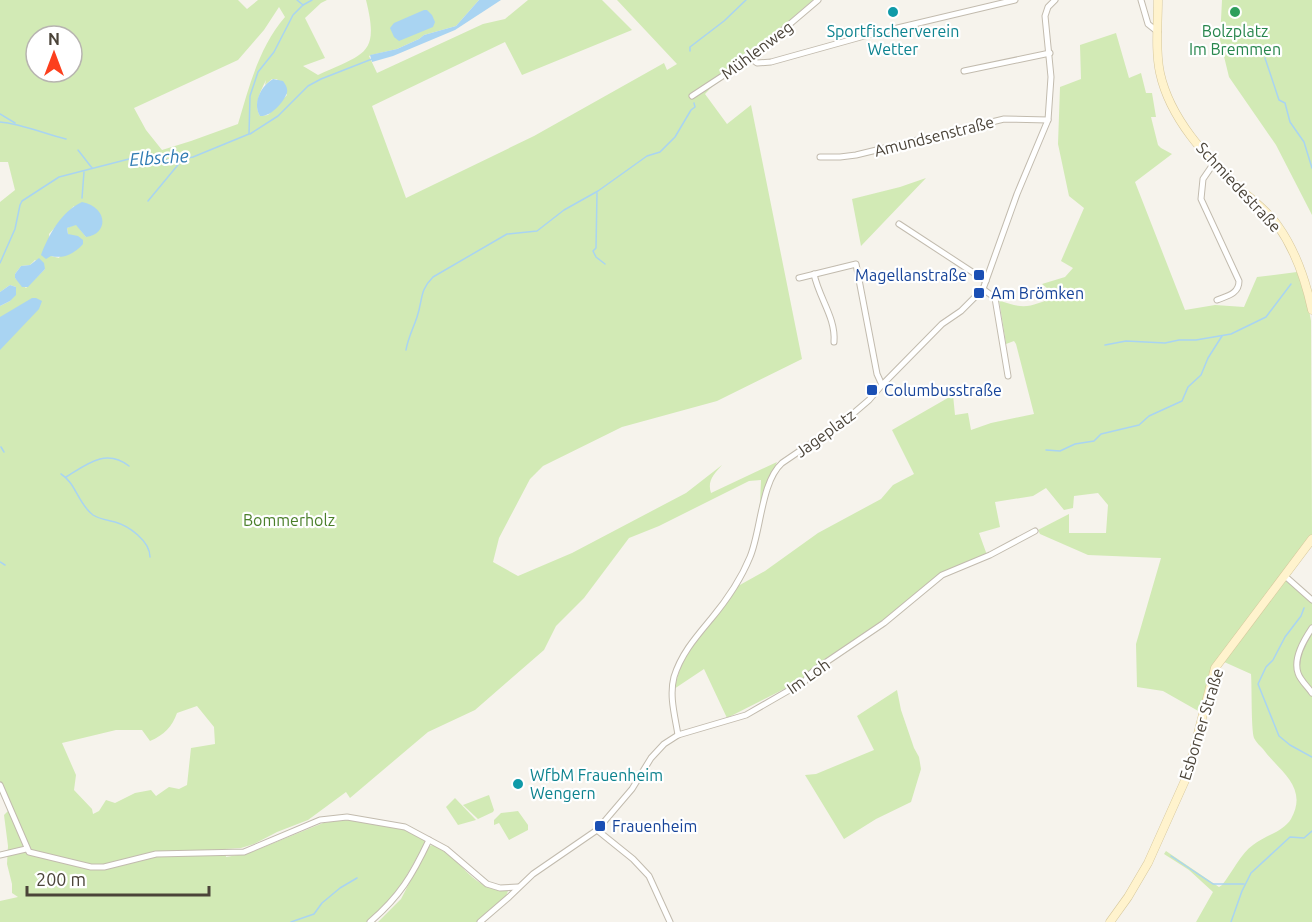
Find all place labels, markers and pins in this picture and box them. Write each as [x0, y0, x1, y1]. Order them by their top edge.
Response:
marker: Sportfischerverein Wetter [886, 5, 900, 19]
marker: Bolzplatz Im Bremmen [1228, 5, 1242, 19]
place label: Sportfischerverein Wetter [827, 22, 959, 58]
place label: Bolzplatz Im Bremmen [1189, 22, 1281, 58]
place label: Magellanstraße [855, 266, 967, 284]
marker: Magellanstraße [972, 268, 986, 282]
place label: Am Brömken [991, 284, 1084, 302]
marker: Am Brömken [972, 286, 986, 300]
place label: Columbusstraße [884, 381, 1002, 399]
marker: Columbusstraße [865, 383, 879, 397]
place label: WfbM Frauenheim Wengern [530, 766, 663, 802]
marker: WfbM Frauenheim Wengern [511, 777, 525, 791]
place label: Frauenheim [612, 817, 697, 835]
marker: Frauenheim [593, 819, 607, 833]

